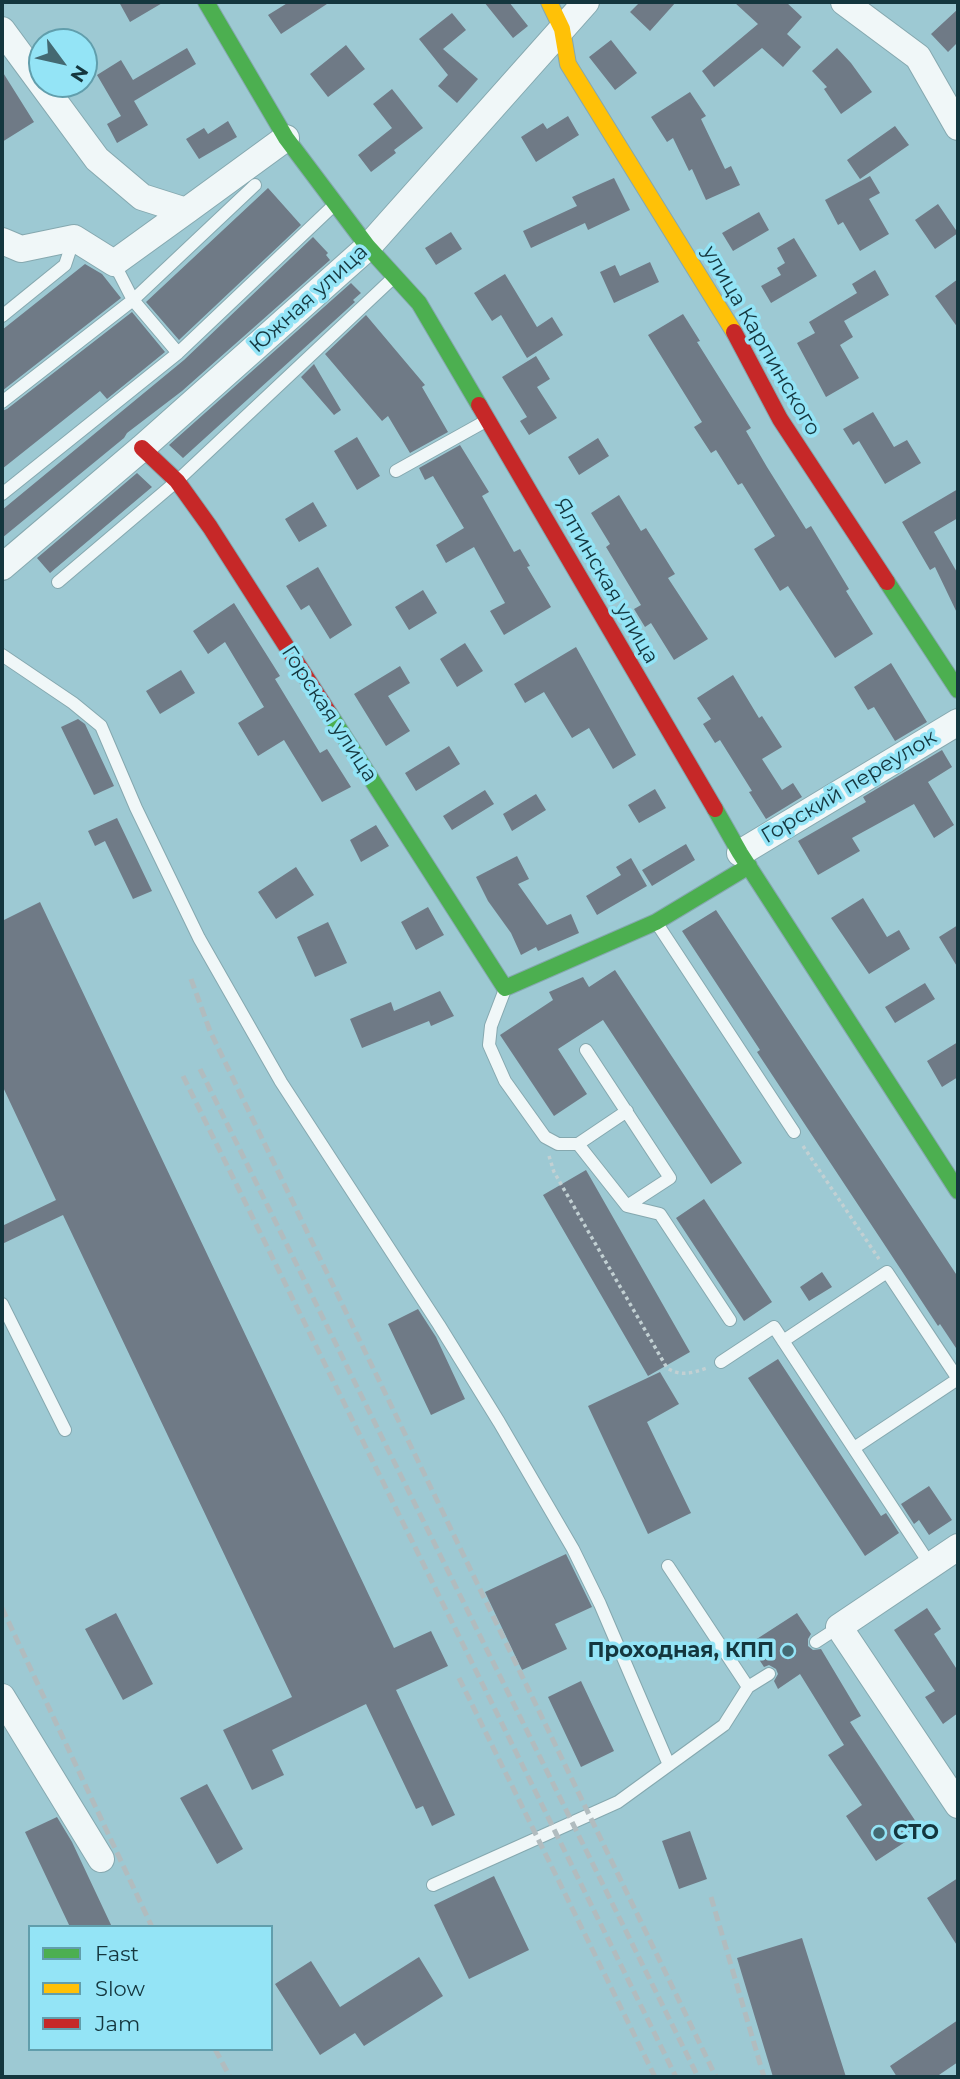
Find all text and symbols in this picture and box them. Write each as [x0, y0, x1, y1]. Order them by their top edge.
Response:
north arrow [28, 28, 98, 98]
text: N [66, 61, 93, 86]
street label: Южная улица [245, 239, 373, 359]
street label: улица Карпинского [696, 242, 826, 440]
street label: Ялтинская улица [548, 494, 664, 668]
street label: Горская улица [276, 641, 382, 787]
street label: Горский переулок [757, 725, 941, 849]
place label: Проходная, КПП [588, 1638, 774, 1664]
marker: Проходная, КПП [780, 1643, 796, 1659]
place label: СТО [893, 1820, 939, 1846]
marker: СТО [871, 1825, 887, 1841]
legend [28, 1925, 273, 2051]
text: Fast [95, 1941, 139, 1966]
text: Slow [95, 1976, 145, 2001]
text: Jam [95, 2011, 140, 2036]

